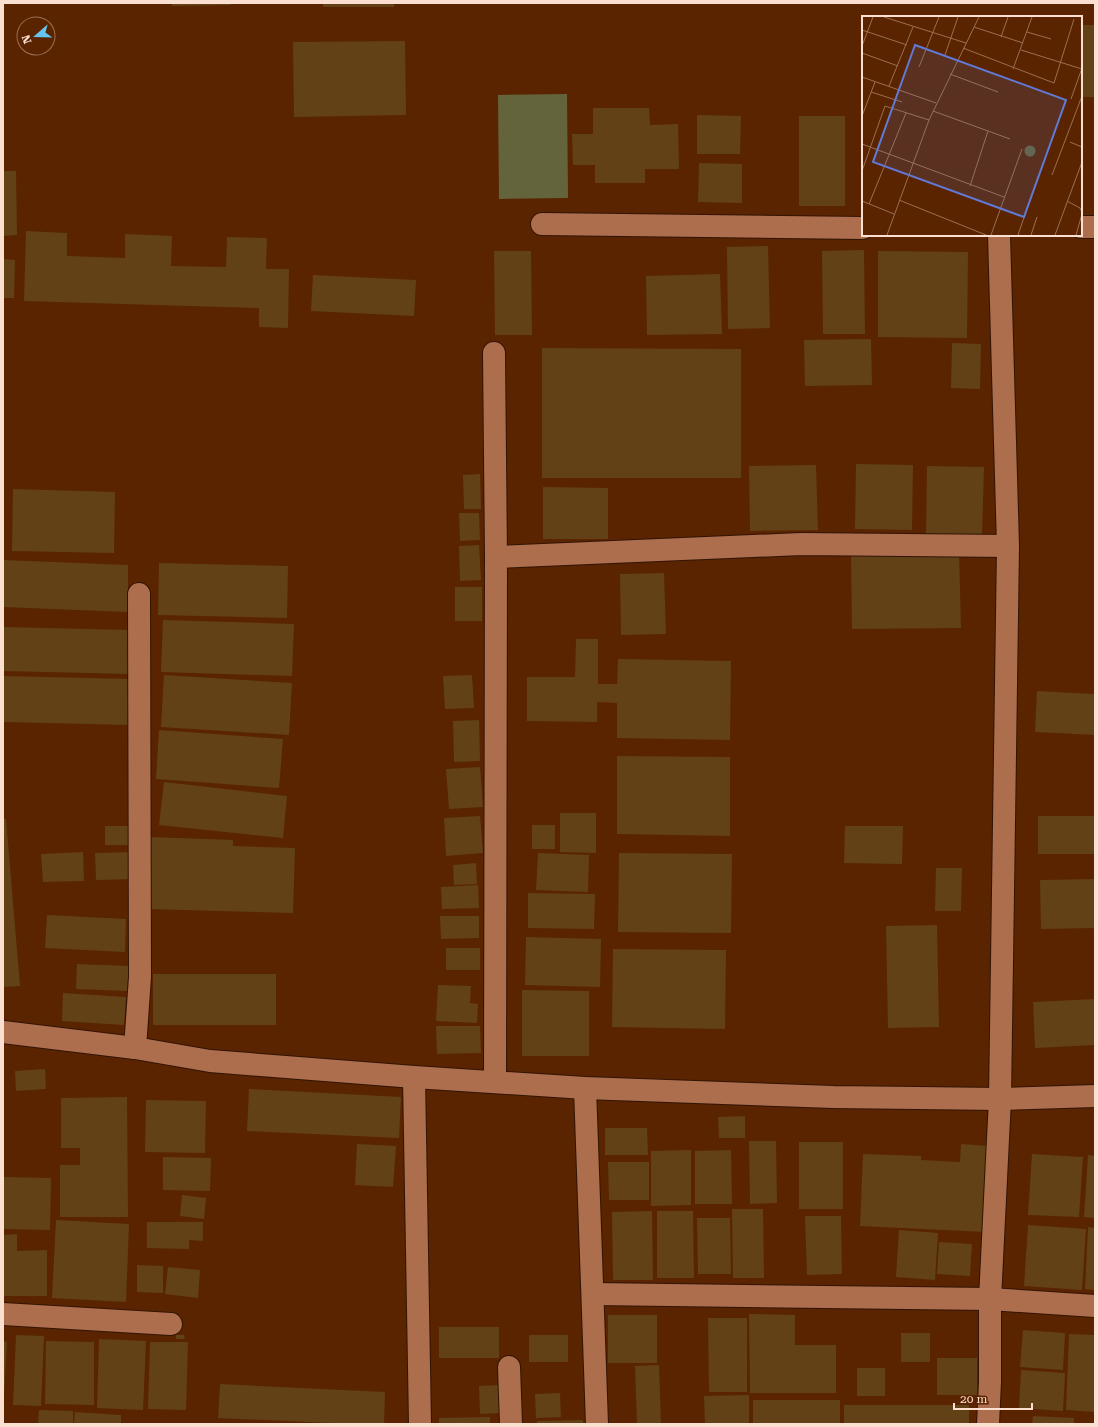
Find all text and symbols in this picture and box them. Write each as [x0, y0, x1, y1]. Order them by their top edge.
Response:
north arrow [16, 16, 56, 56]
inset map [862, 16, 1082, 236]
text: N [19, 33, 35, 45]
scale bar [954, 1385, 1032, 1411]
text: 20 m [960, 1392, 987, 1406]

